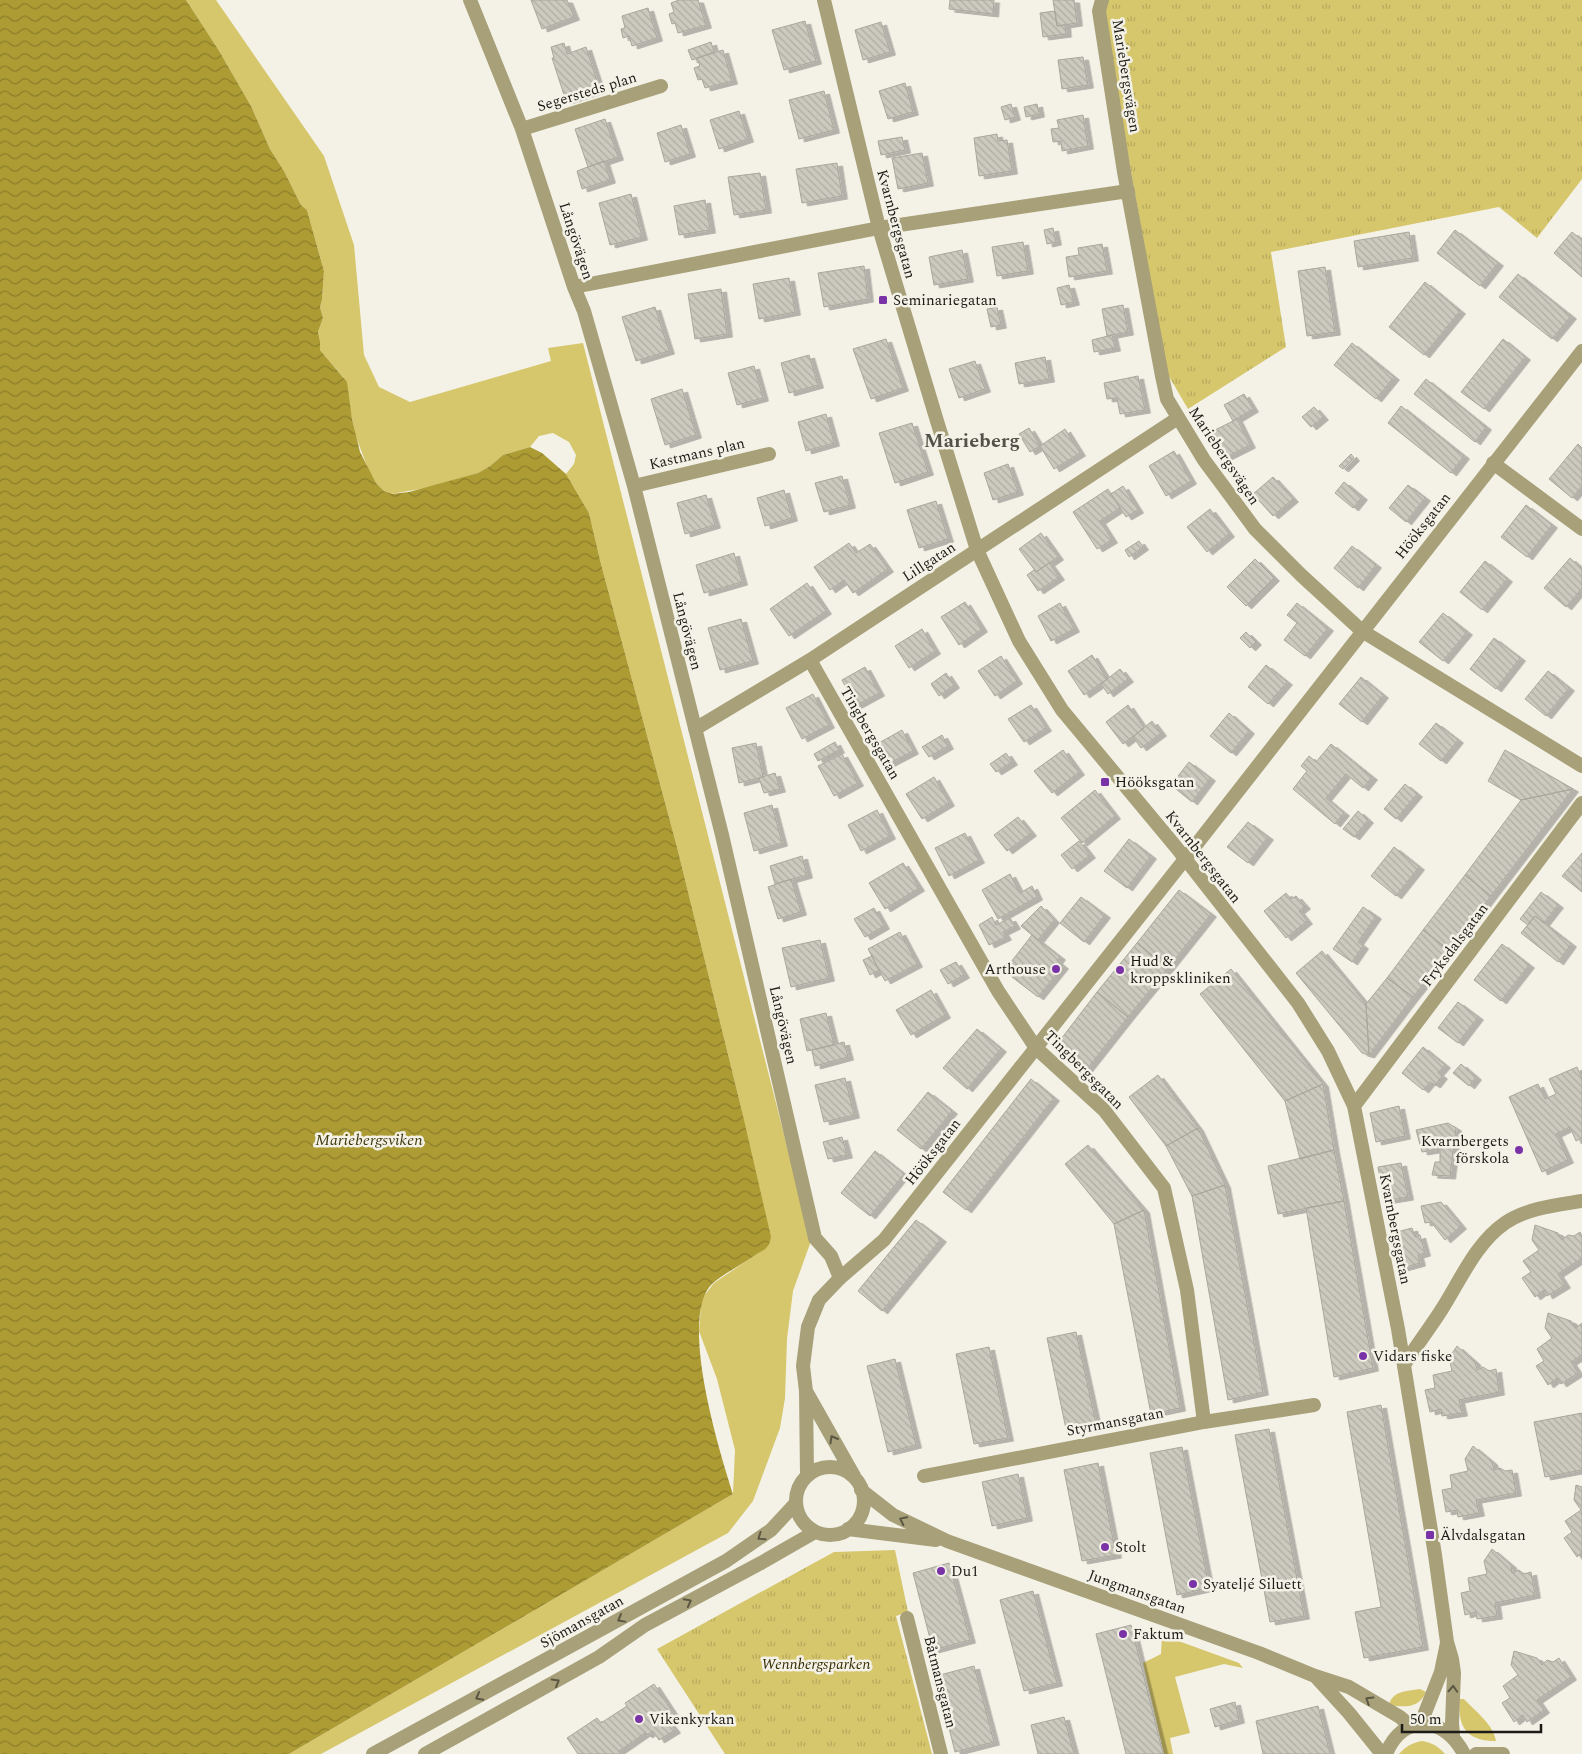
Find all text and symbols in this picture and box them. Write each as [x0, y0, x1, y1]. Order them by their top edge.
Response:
street label: Mariebergsvägen [1106, 18, 1146, 135]
street label: Segersteds plan [534, 66, 640, 118]
street label: Kvarnbergsgatan [870, 167, 922, 282]
street label: Långövägen [553, 199, 599, 283]
place label: Seminariegatan [893, 289, 997, 312]
marker: Seminariegatan [877, 294, 889, 306]
street label: Mariebergsvägen [1182, 402, 1266, 510]
district label: Marieberg [924, 426, 1020, 456]
street label: Kastmans plan [647, 432, 747, 476]
street label: Hööksgatan [1389, 487, 1457, 564]
street label: Lillgatan [898, 536, 961, 588]
street label: Långövägen [666, 589, 708, 673]
street label: Tingbergsgatan [834, 682, 906, 784]
place label: Hööksgatan [1115, 771, 1195, 794]
marker: Hööksgatan [1099, 776, 1111, 788]
street label: Kvarnbergsgatan [1159, 806, 1247, 909]
street label: Fryksdalsgatan [1416, 898, 1494, 992]
place label: Hud & kroppskliniken [1130, 950, 1231, 990]
place label: Arthouse [984, 958, 1046, 981]
marker: Arthouse [1050, 963, 1062, 975]
marker: Hud & kroppskliniken [1114, 964, 1126, 976]
street label: Långövägen [763, 983, 803, 1067]
street label: Tingbergsgatan [1039, 1025, 1129, 1115]
street label: Hööksgatan [899, 1113, 967, 1190]
water label: Mariebergsviken [315, 1128, 423, 1152]
place label: Kvarnbergets förskola [1421, 1130, 1510, 1170]
marker: Kvarnbergets förskola [1513, 1144, 1525, 1156]
street label: Kvarnbergsgatan [1373, 1172, 1417, 1287]
place label: Vidars fiske [1373, 1345, 1452, 1368]
marker: Vidars fiske [1357, 1350, 1369, 1362]
street label: Styrmansgatan [1064, 1401, 1166, 1443]
one-way arrow [829, 1435, 839, 1444]
one-way arrow [899, 1516, 908, 1526]
place label: Älvdalsgatan [1440, 1524, 1526, 1547]
marker: Älvdalsgatan [1424, 1529, 1436, 1541]
one-way arrow [757, 1531, 767, 1540]
place label: Stolt [1115, 1536, 1146, 1559]
marker: Stolt [1099, 1541, 1111, 1553]
place label: Du1 [951, 1560, 979, 1583]
street label: Jungmansgatan [1085, 1564, 1189, 1620]
marker: Du1 [935, 1565, 947, 1577]
place label: Syateljé Siluett [1203, 1573, 1302, 1596]
marker: Syateljé Siluett [1187, 1578, 1199, 1590]
street label: Sjömansgatan [536, 1589, 628, 1655]
one-way arrow [682, 1598, 691, 1608]
one-way arrow [617, 1613, 626, 1623]
place label: Faktum [1133, 1623, 1184, 1646]
marker: Faktum [1117, 1628, 1129, 1640]
street label: Båtmansgatan [917, 1633, 963, 1731]
park label: Wennbergsparken [762, 1653, 870, 1676]
one-way arrow [550, 1678, 559, 1688]
one-way arrow [1447, 1685, 1458, 1693]
one-way arrow [475, 1691, 484, 1701]
one-way arrow [1365, 1696, 1374, 1706]
scale bar [1402, 1702, 1541, 1734]
place label: Vikenkyrkan [649, 1708, 735, 1731]
text: 50 m [1410, 1708, 1442, 1731]
marker: Vikenkyrkan [633, 1713, 645, 1725]

